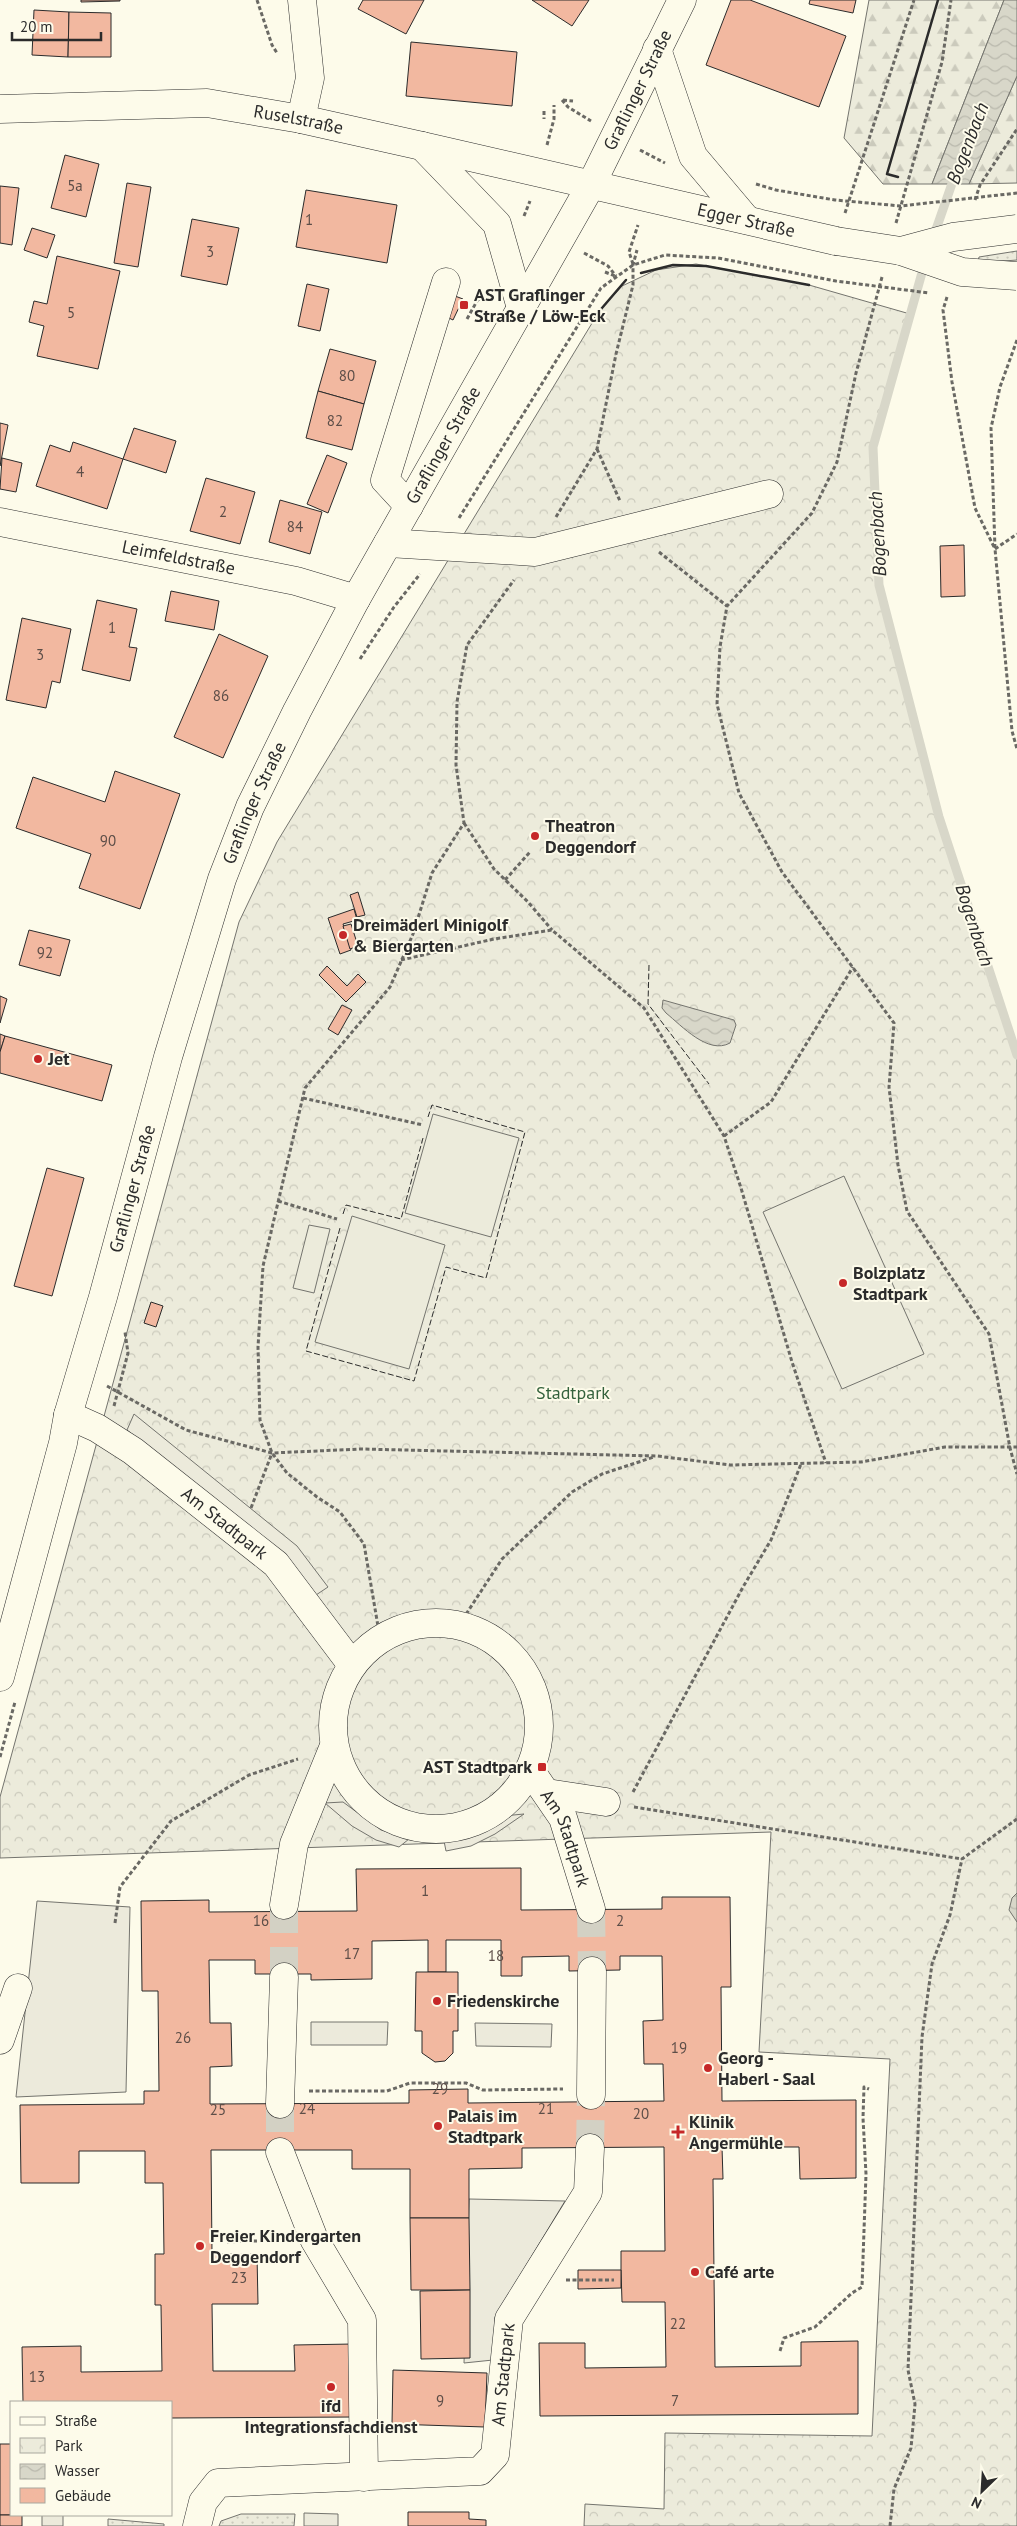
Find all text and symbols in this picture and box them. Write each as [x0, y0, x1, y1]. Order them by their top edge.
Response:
scale bar [12, 10, 101, 42]
text: 20 m [20, 17, 53, 36]
street label: Graflinger Straße [598, 26, 677, 154]
street label: Ruselstraße [252, 99, 346, 139]
water label: Bogenbach [940, 99, 994, 187]
house number: 5a [67, 176, 83, 195]
street label: Egger Straße [695, 198, 797, 242]
house number: 1 [305, 210, 313, 229]
house number: 3 [206, 242, 214, 261]
place label: AST Graflinger Straße / Löw-Eck [474, 283, 606, 327]
marker: AST Graflinger Straße / Löw-Eck [458, 299, 470, 311]
house number: 5 [67, 303, 75, 322]
house number: 80 [339, 366, 355, 385]
street label: Graflinger Straße [400, 382, 485, 508]
house number: 82 [327, 411, 343, 430]
house number: 4 [76, 462, 84, 481]
water label: Bogenbach [863, 491, 891, 577]
house number: 2 [219, 502, 227, 521]
house number: 84 [287, 517, 303, 536]
street label: Leimfeldstraße [120, 535, 237, 580]
house number: 1 [108, 618, 116, 637]
house number: 3 [36, 645, 44, 664]
house number: 86 [213, 686, 229, 705]
street label: Graflinger Straße [217, 738, 291, 867]
place label: Theatron Deggendorf [545, 814, 637, 858]
marker: Theatron Deggendorf [529, 830, 541, 842]
house number: 90 [100, 831, 116, 850]
water label: Bogenbach [950, 881, 1000, 969]
place label: Dreimäderl Minigolf & Biergarten [353, 913, 509, 957]
marker: Dreimäderl Minigolf & Biergarten [337, 929, 349, 941]
house number: 92 [37, 943, 53, 962]
place label: Jet [47, 1047, 70, 1070]
marker: Jet [32, 1053, 44, 1065]
street label: Graflinger Straße [104, 1122, 160, 1255]
place label: Bolzplatz Stadtpark [853, 1261, 928, 1305]
marker: Bolzplatz Stadtpark [837, 1277, 849, 1289]
park label: Stadtpark [536, 1381, 610, 1404]
street label: Am Stadtpark [177, 1482, 273, 1564]
place label: AST Stadtpark [423, 1755, 532, 1778]
marker: AST Stadtpark [536, 1761, 548, 1773]
street label: Am Stadtpark [536, 1785, 596, 1890]
house number: 1 [421, 1881, 429, 1900]
house number: 16 [253, 1911, 269, 1930]
house number: 2 [616, 1911, 624, 1930]
house number: 17 [344, 1944, 360, 1963]
house number: 18 [488, 1946, 504, 1965]
place label: Friedenskirche [447, 1989, 559, 2012]
marker: Friedenskirche [431, 1995, 443, 2007]
house number: 26 [175, 2028, 191, 2047]
house number: 19 [671, 2038, 687, 2057]
place label: Georg - Haberl - Saal [718, 2046, 816, 2090]
marker: Georg - Haberl - Saal [702, 2062, 714, 2074]
house number: 29 [432, 2079, 448, 2098]
house number: 24 [299, 2099, 315, 2118]
house number: 21 [538, 2099, 554, 2118]
house number: 25 [210, 2100, 226, 2119]
place label: Palais im Stadtpark [448, 2104, 523, 2148]
house number: 20 [633, 2104, 649, 2123]
place label: Klinik Angermühle [689, 2110, 783, 2154]
marker: Palais im Stadtpark [432, 2120, 444, 2132]
marker: Klinik Angermühle [671, 2125, 685, 2139]
place label: Freier Kindergarten Deggendorf [210, 2224, 361, 2268]
marker: Freier Kindergarten Deggendorf [194, 2240, 206, 2252]
place label: Café arte [705, 2260, 774, 2283]
marker: Café arte [689, 2266, 701, 2278]
house number: 23 [231, 2268, 247, 2287]
house number: 22 [670, 2314, 686, 2333]
street label: Am Stadtpark [486, 2321, 520, 2427]
house number: 13 [29, 2367, 45, 2386]
marker: ifd Integrationsfachdienst [325, 2381, 337, 2393]
house number: 9 [436, 2391, 444, 2410]
house number: 7 [671, 2391, 679, 2410]
place label: ifd Integrationsfachdienst [245, 2394, 418, 2438]
legend [10, 2401, 172, 2516]
text: Straße [55, 2411, 97, 2430]
text: Park [55, 2436, 83, 2455]
text: Wasser [55, 2461, 100, 2480]
north arrow [957, 2466, 1007, 2516]
text: Gebäude [55, 2486, 111, 2505]
text: N [969, 2493, 984, 2513]

